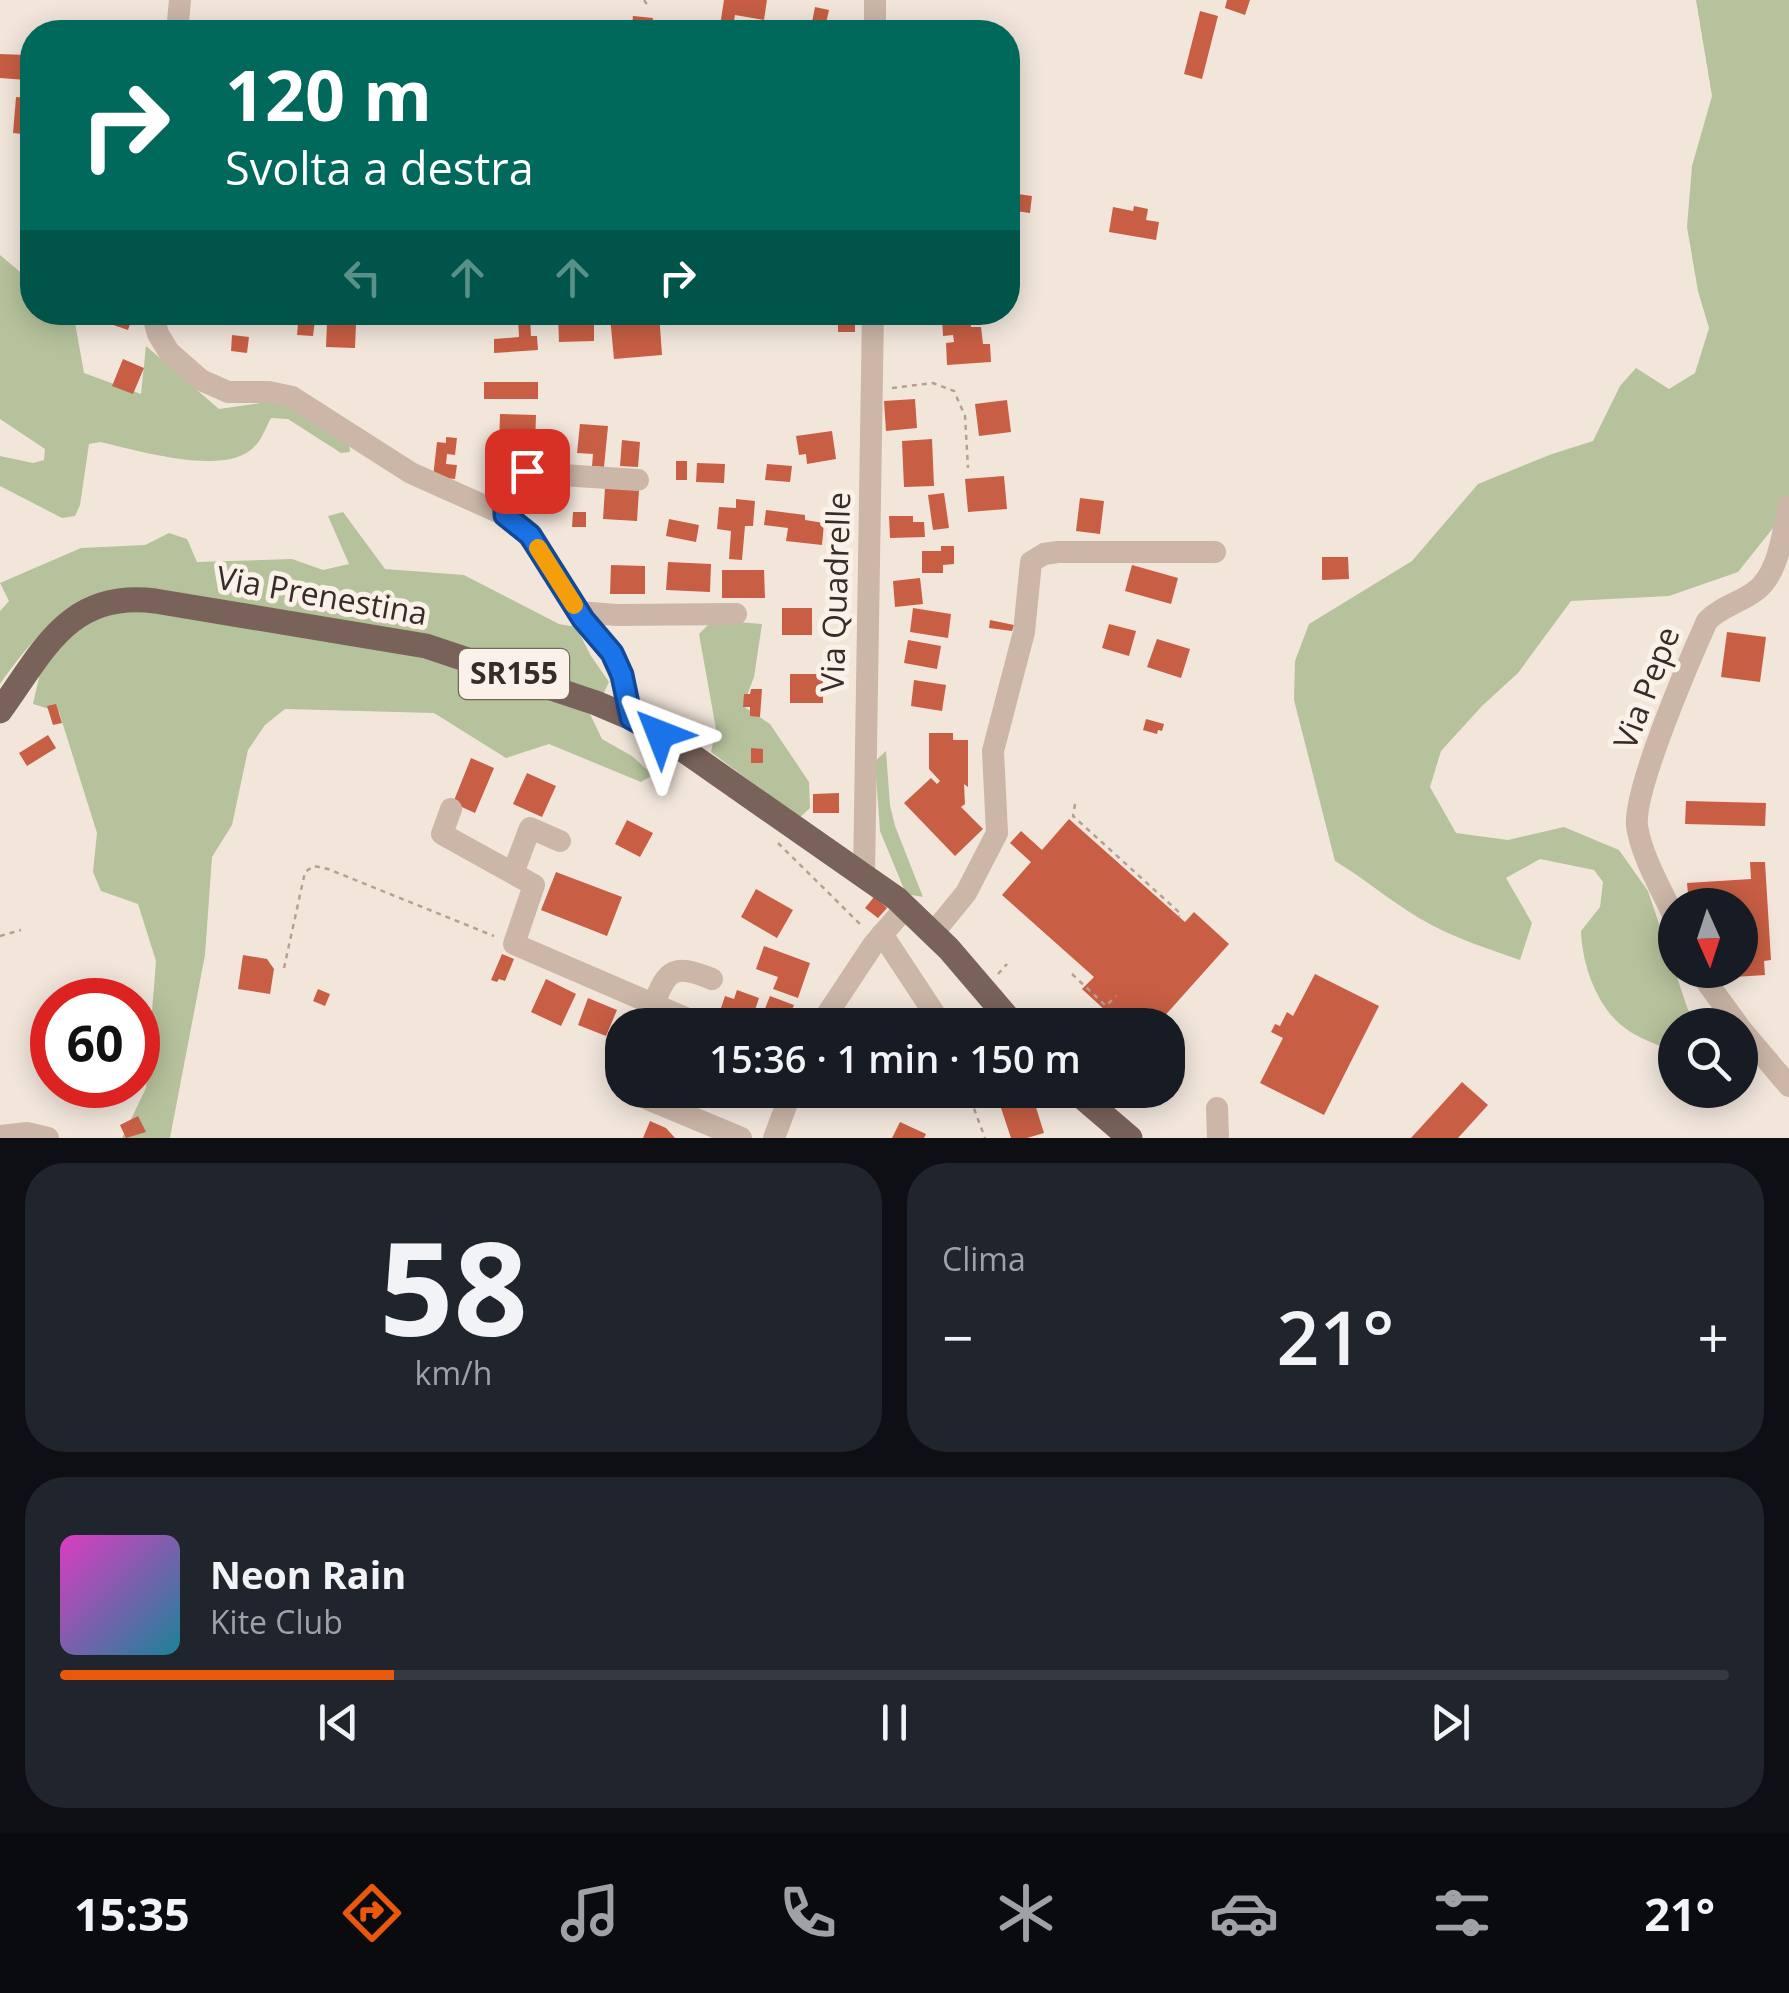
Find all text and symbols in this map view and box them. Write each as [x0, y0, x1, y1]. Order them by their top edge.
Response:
text: 120 m [225, 46, 432, 142]
icon: right [60, 60, 190, 190]
text: Svolta a destra [225, 137, 534, 198]
icon: left [335, 250, 390, 305]
icon: ahead [440, 250, 495, 305]
icon: ahead [545, 250, 600, 305]
icon: right [650, 250, 705, 305]
pin [485, 429, 570, 514]
icon: arrive [500, 444, 555, 499]
street label: Via Quadrelle [810, 491, 859, 693]
street label: Via Prenestina [214, 555, 431, 634]
street label: Via Pepe [1603, 620, 1689, 755]
road number: SR155 [459, 649, 569, 699]
position arrow [608, 682, 712, 786]
north arrow [1658, 888, 1758, 988]
map controls [1658, 888, 1758, 1108]
speed limit sign: 60 [30, 978, 160, 1108]
button: search [1658, 1008, 1758, 1108]
text: 15:36 · 1 min · 150 m [709, 1032, 1081, 1084]
text: 58 [379, 1197, 528, 1374]
text: Clima [942, 1237, 1026, 1280]
text: 21° [1277, 1285, 1394, 1387]
text: − [942, 1299, 973, 1374]
text: + [1698, 1299, 1729, 1374]
text: km/h [415, 1351, 492, 1394]
text: Neon Rain [210, 1548, 406, 1600]
text: Kite Club [210, 1600, 343, 1643]
icon: previous [311, 1695, 366, 1750]
icon: pause [867, 1695, 922, 1750]
icon: next [1423, 1695, 1478, 1750]
icon: directions [337, 1878, 407, 1948]
icon: music [555, 1878, 625, 1948]
icon: phone [773, 1878, 843, 1948]
icon: climate [991, 1878, 1061, 1948]
icon: car [1209, 1878, 1279, 1948]
icon: filters [1427, 1878, 1497, 1948]
text: 15:35 [74, 1883, 190, 1944]
text: 21° [1644, 1883, 1715, 1944]

